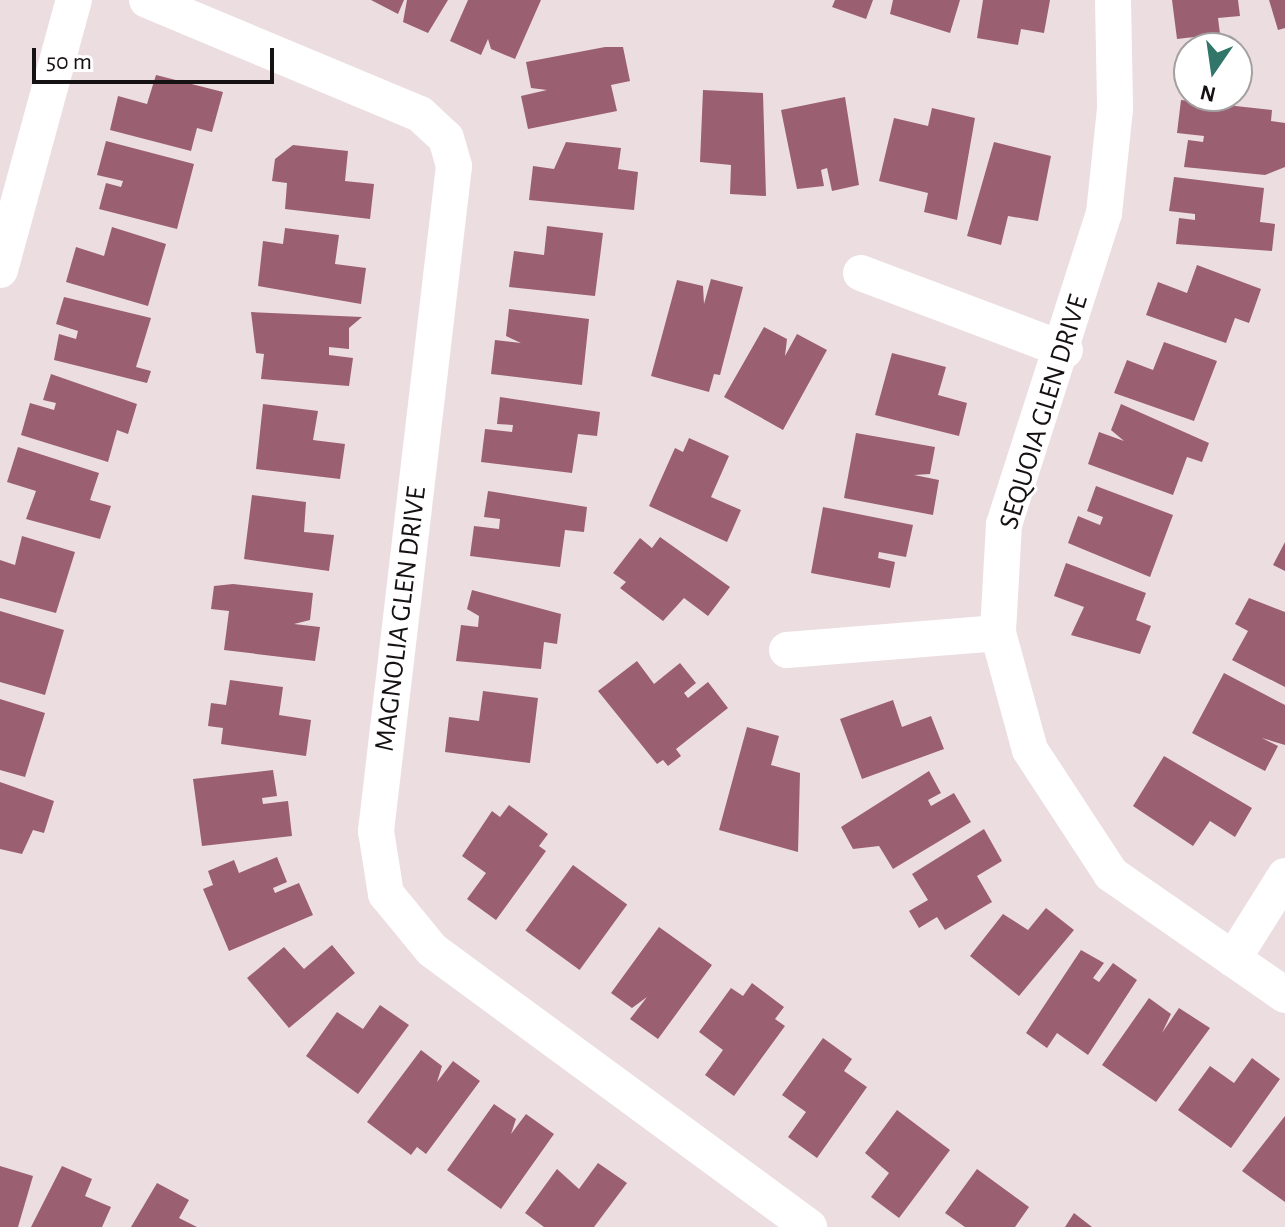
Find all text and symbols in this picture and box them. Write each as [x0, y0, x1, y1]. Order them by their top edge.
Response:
scale bar [36, 32, 278, 82]
north arrow [1173, 32, 1253, 112]
text: 50 m [46, 50, 92, 74]
text: N [1198, 81, 1218, 106]
street label: SEQUOIA GLEN DRIVE [992, 291, 1096, 533]
street label: MAGNOLIA GLEN DRIVE [368, 485, 434, 753]

